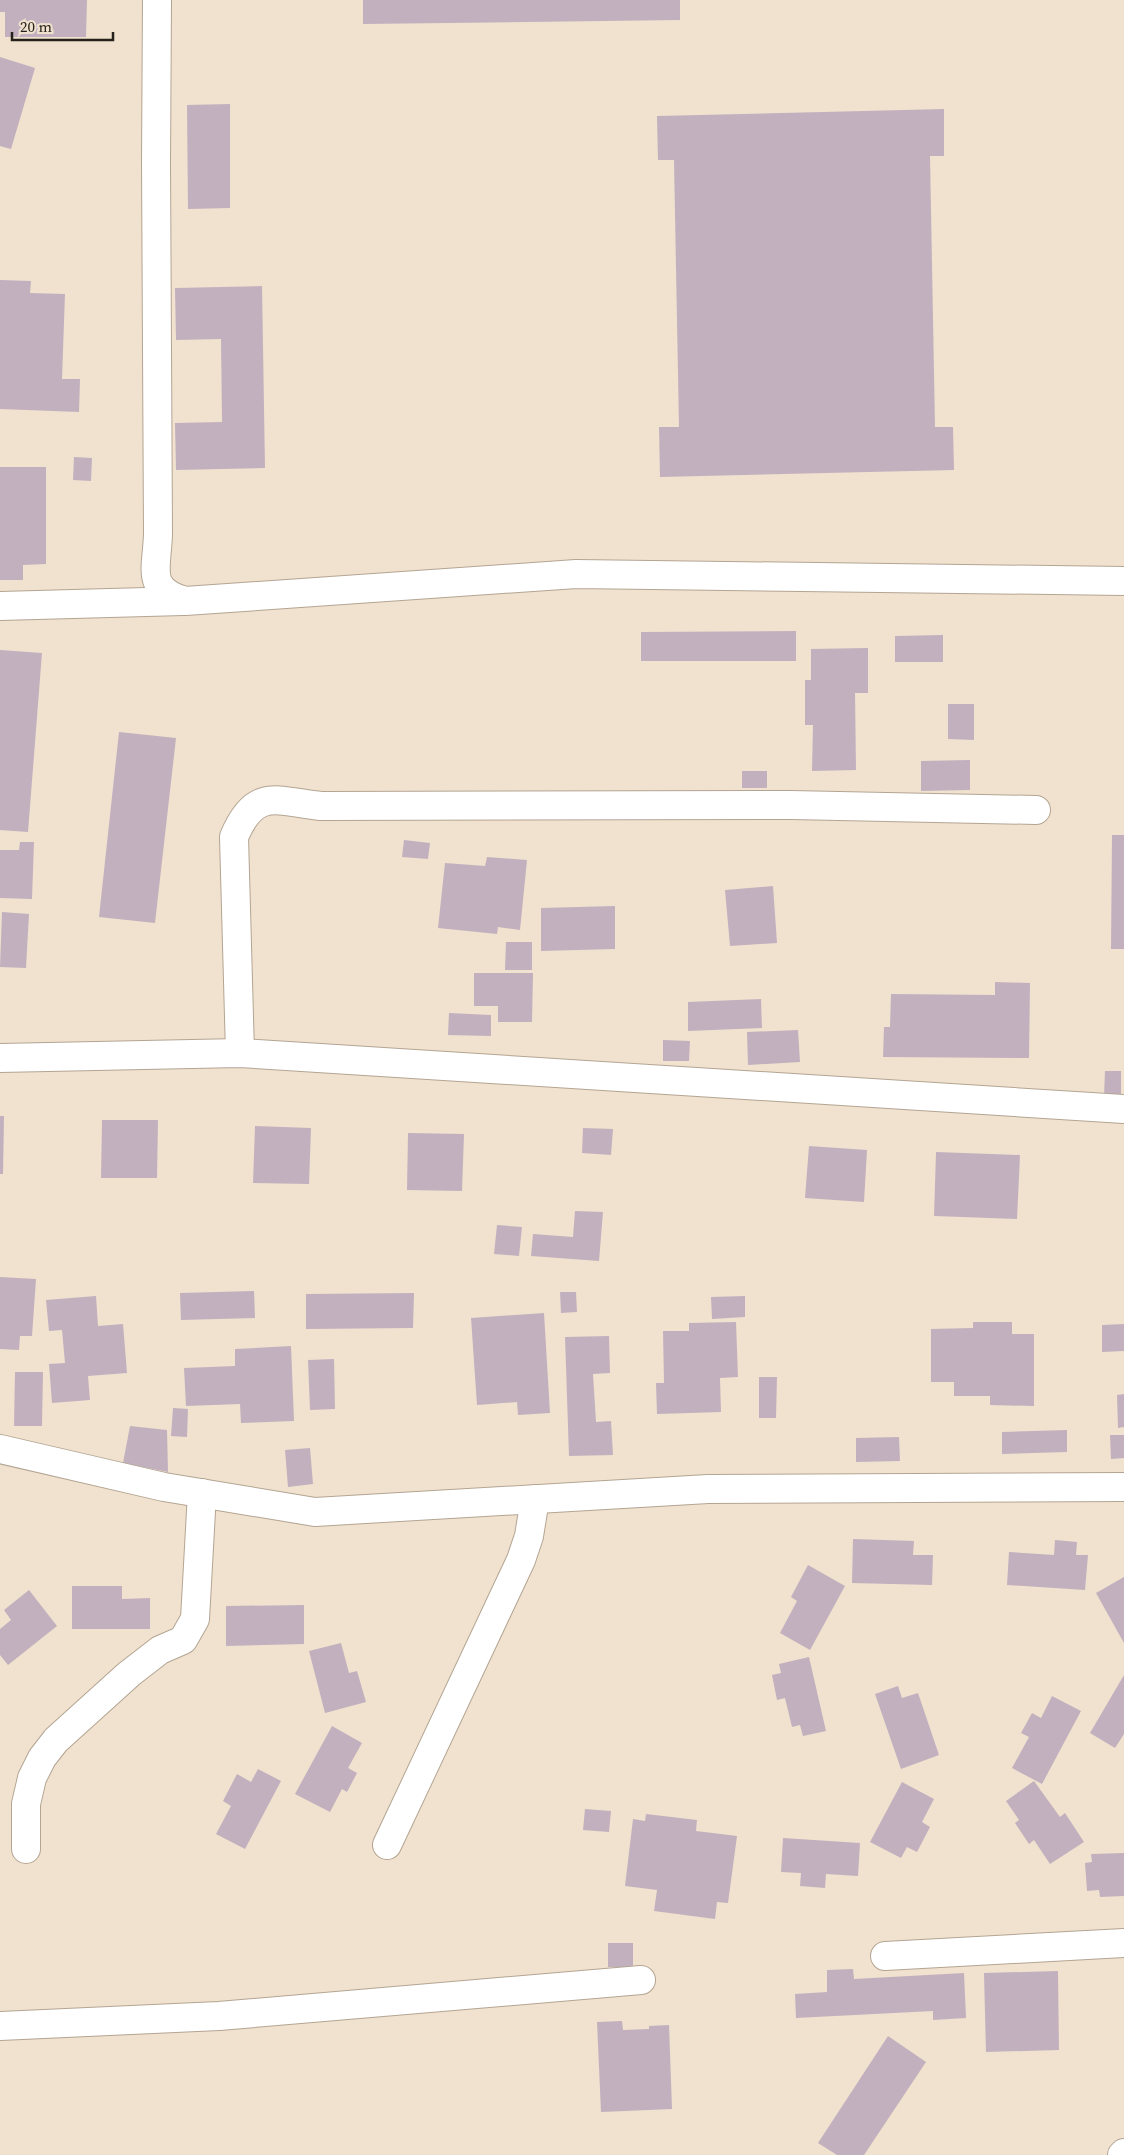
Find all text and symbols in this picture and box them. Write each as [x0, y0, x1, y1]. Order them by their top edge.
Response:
scale bar [12, 10, 114, 42]
text: 20 m [20, 16, 52, 37]

